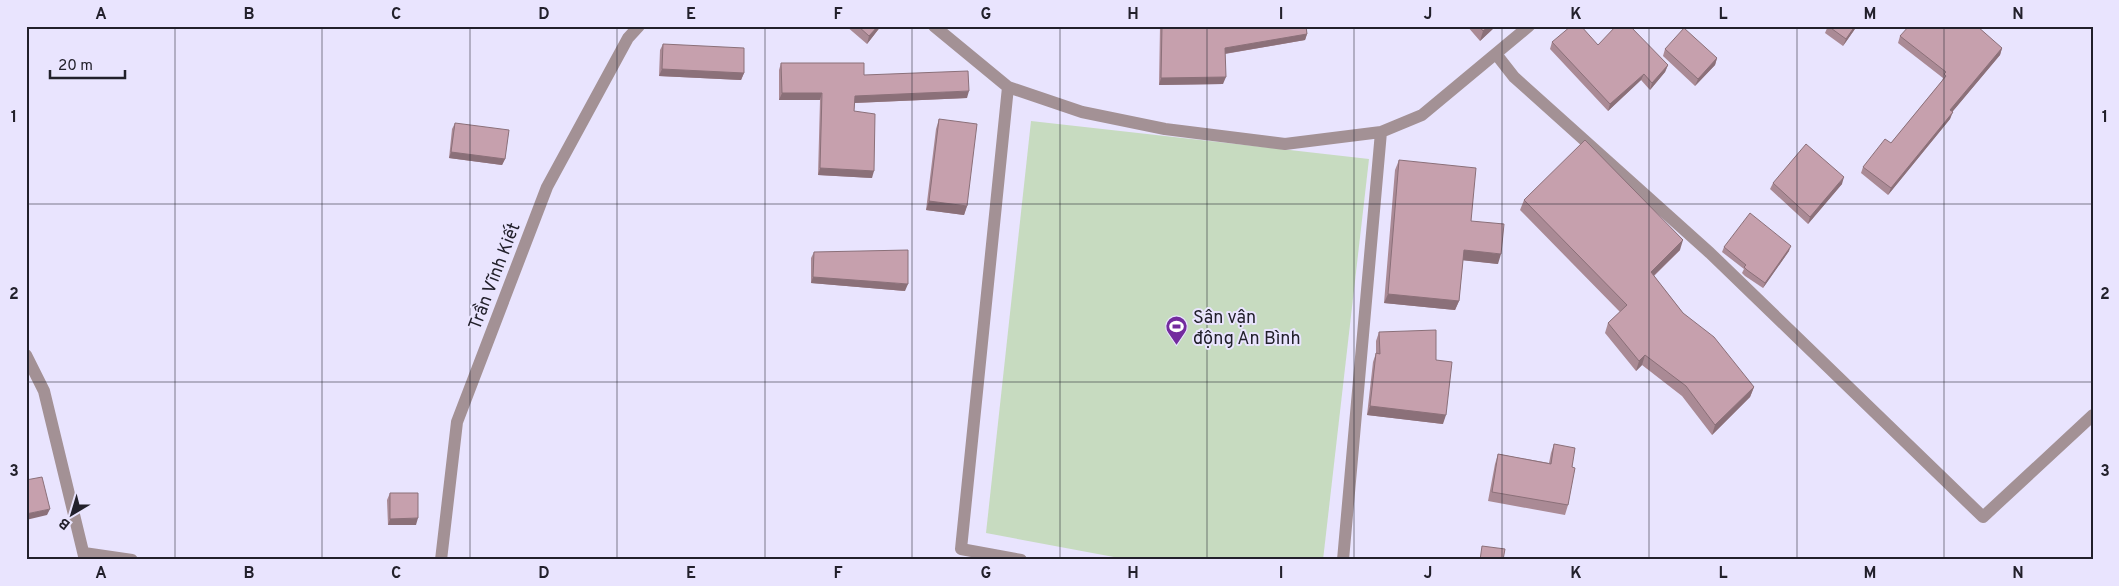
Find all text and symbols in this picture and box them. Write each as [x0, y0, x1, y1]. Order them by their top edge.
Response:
text: A [95, 5, 107, 25]
text: B [243, 5, 255, 25]
text: C [391, 5, 401, 25]
text: D [538, 5, 550, 25]
text: E [686, 5, 696, 25]
text: F [833, 5, 843, 25]
text: G [981, 5, 991, 25]
text: H [1127, 5, 1139, 25]
text: I [1279, 5, 1283, 25]
text: J [1424, 5, 1432, 25]
text: K [1570, 5, 1582, 25]
text: L [1718, 5, 1728, 25]
text: M [1864, 5, 1876, 25]
text: N [2012, 5, 2024, 25]
scale bar [50, 48, 125, 80]
text: 20 m [58, 57, 93, 76]
text: 1 [11, 108, 17, 128]
text: 1 [2102, 108, 2108, 128]
street label: Trần Vĩnh Kiết [463, 219, 526, 333]
text: 2 [9, 285, 19, 305]
text: 2 [2100, 285, 2110, 305]
place label: Sân vận động An Bình [1193, 307, 1301, 351]
sports icon: Sân vận động An Bình [1165, 315, 1189, 346]
text: 3 [9, 462, 19, 482]
text: 3 [2100, 462, 2110, 482]
north arrow [48, 488, 98, 538]
text: B [56, 513, 74, 533]
text: A [95, 564, 107, 584]
text: B [243, 564, 255, 584]
text: C [391, 564, 401, 584]
text: D [538, 564, 550, 584]
text: E [686, 564, 696, 584]
text: F [833, 564, 843, 584]
text: G [981, 564, 991, 584]
text: H [1127, 564, 1139, 584]
text: I [1279, 564, 1283, 584]
text: J [1424, 564, 1432, 584]
text: K [1570, 564, 1582, 584]
text: L [1718, 564, 1728, 584]
text: M [1864, 564, 1876, 584]
text: N [2012, 564, 2024, 584]

